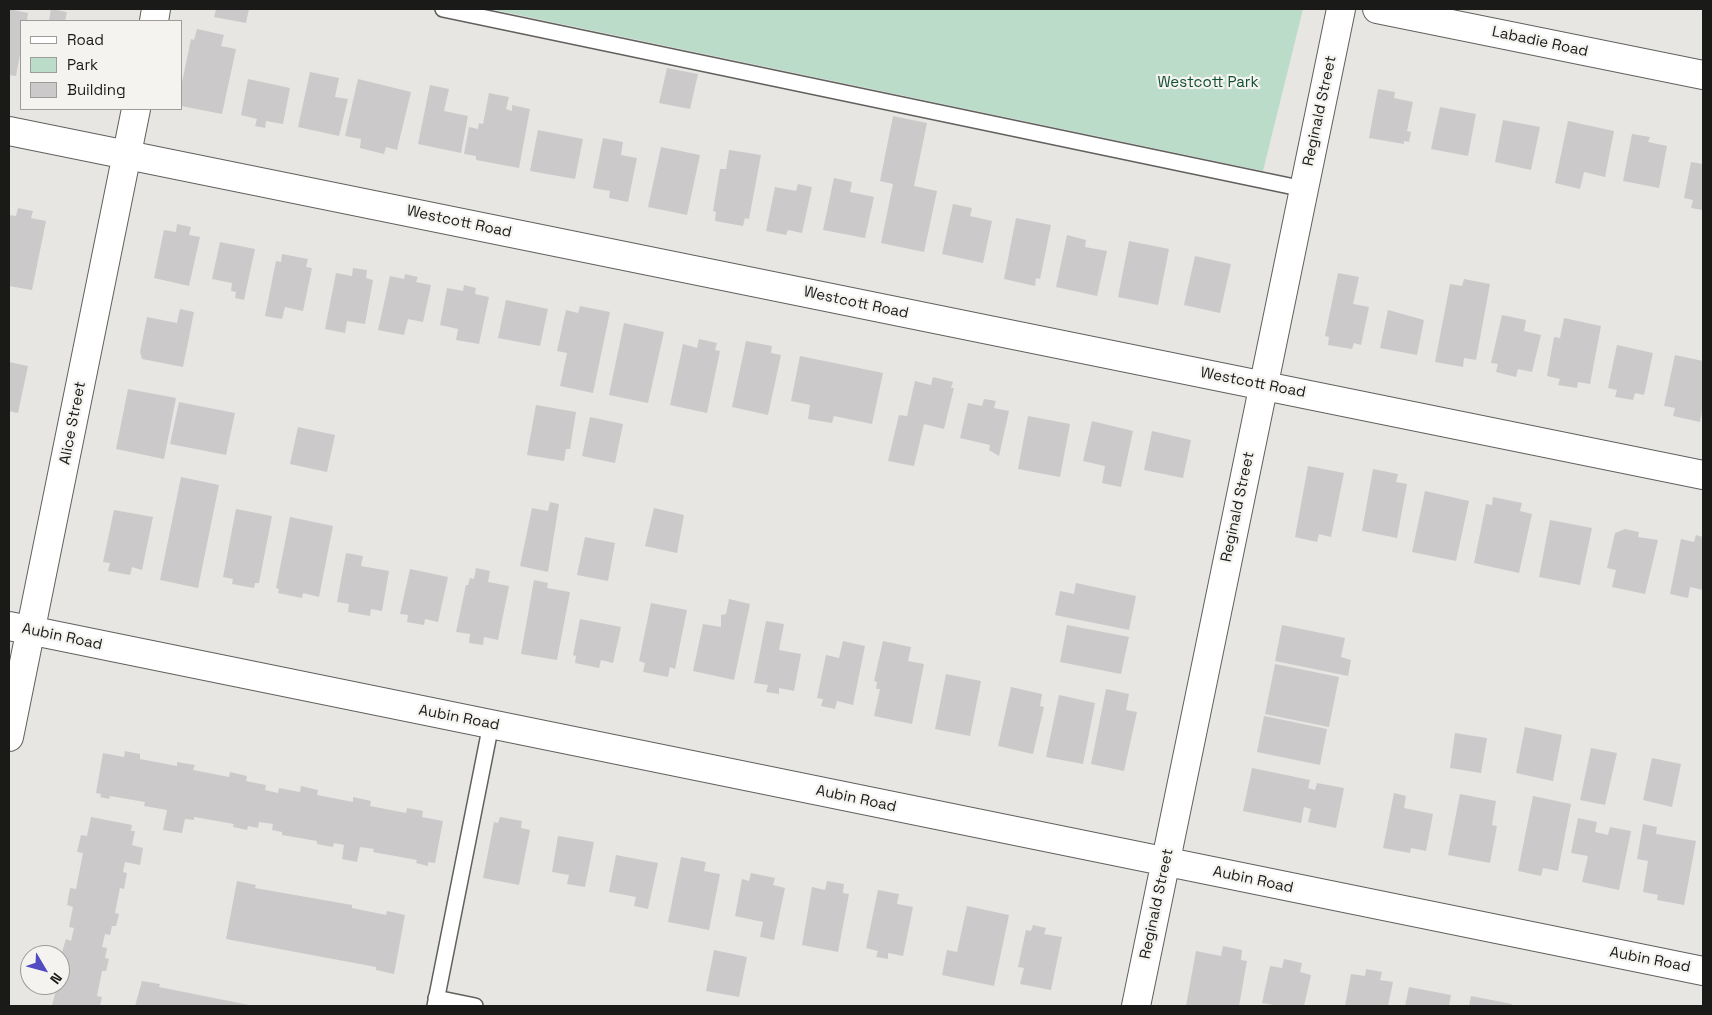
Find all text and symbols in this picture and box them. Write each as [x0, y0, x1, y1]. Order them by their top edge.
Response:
legend [20, 20, 182, 110]
street label: Labadie Road [1490, 23, 1590, 61]
text: Road [67, 30, 104, 49]
street label: Reginald Street [1300, 54, 1340, 168]
text: Park [67, 55, 98, 74]
park label: Westcott Park [1157, 74, 1259, 92]
text: Building [67, 80, 126, 99]
street label: Westcott Road [405, 202, 513, 242]
street label: Westcott Road [802, 283, 910, 323]
street label: Westcott Road [1199, 364, 1307, 402]
street label: Alice Street [56, 380, 90, 466]
street label: Reginald Street [1218, 450, 1258, 564]
street label: Aubin Road [20, 620, 104, 654]
street label: Aubin Road [417, 701, 501, 735]
street label: Aubin Road [814, 782, 898, 816]
street label: Reginald Street [1137, 847, 1177, 961]
street label: Aubin Road [1211, 863, 1295, 897]
street label: Aubin Road [1608, 943, 1692, 977]
north arrow [20, 945, 70, 995]
text: N [46, 969, 66, 988]

